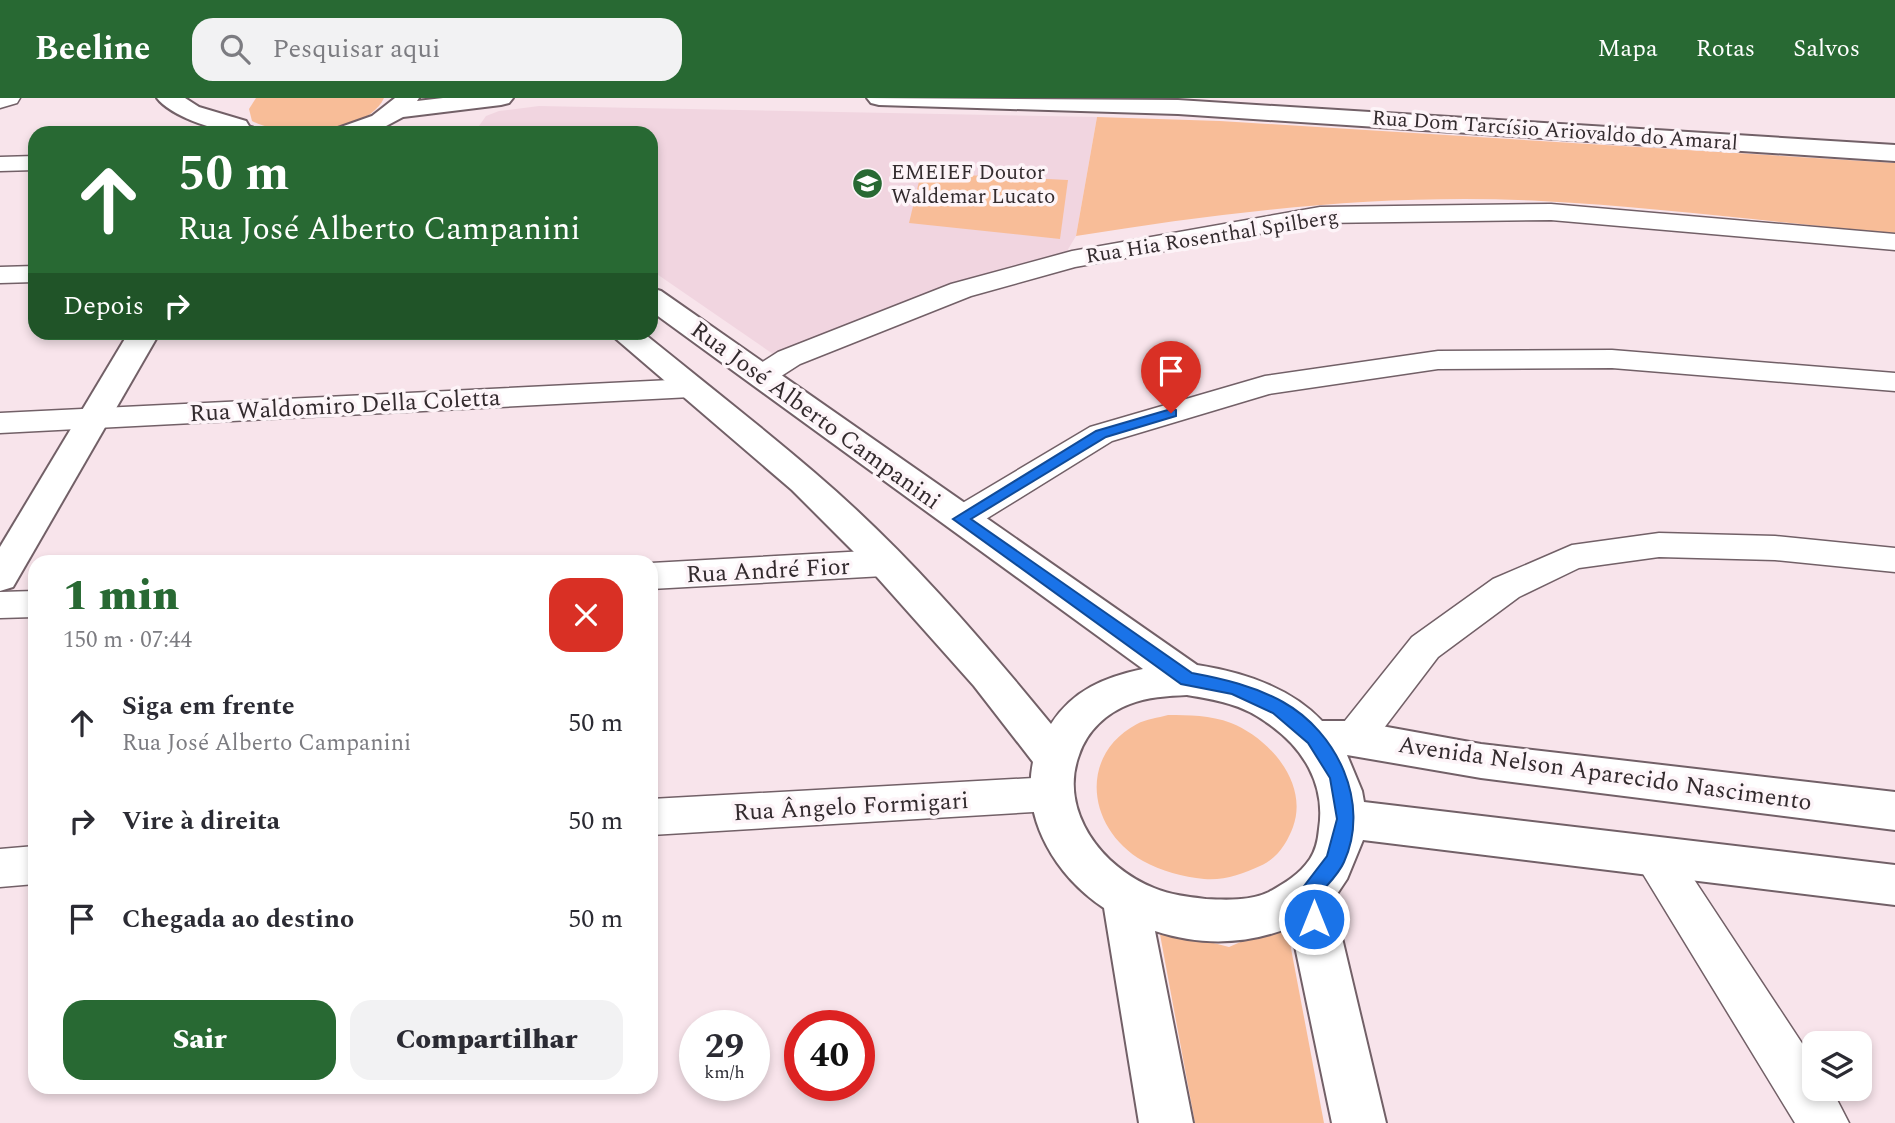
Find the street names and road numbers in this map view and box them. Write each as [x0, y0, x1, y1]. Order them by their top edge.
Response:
street label: Rua Dom Tarcísio Ariovaldo do Amaral [1371, 102, 1739, 160]
street label: Rua Hia Rosenthal Spilberg [1083, 201, 1341, 273]
street label: Rua José Alberto Campanini [683, 313, 948, 519]
street label: Rua Waldomiro Della Coletta [189, 380, 502, 432]
street label: Rua André Fior [685, 549, 851, 593]
street label: Avenida Nelson Aparecido Nascimento [1396, 727, 1814, 821]
street label: Rua Ângelo Formigari [732, 783, 970, 831]

